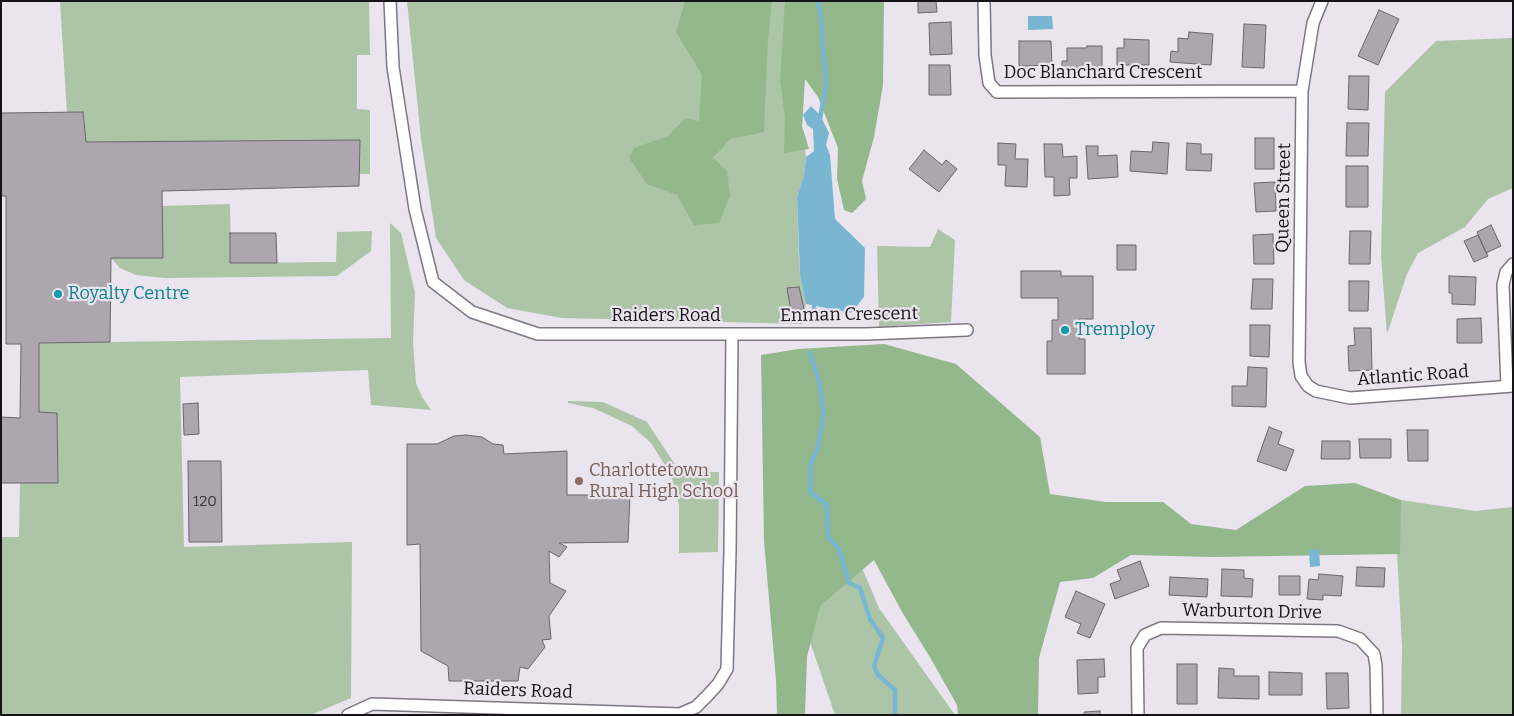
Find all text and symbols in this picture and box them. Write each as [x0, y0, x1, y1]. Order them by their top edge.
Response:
street label: Doc Blanchard Crescent [1003, 62, 1203, 84]
street label: Queen Street [1272, 143, 1296, 253]
place label: Royalty Centre [68, 283, 189, 305]
marker: Royalty Centre [52, 288, 64, 300]
street label: Enman Crescent [780, 303, 918, 327]
street label: Raiders Road [611, 305, 721, 327]
place label: Tremploy [1075, 319, 1155, 341]
marker: Tremploy [1059, 324, 1071, 336]
street label: Atlantic Road [1357, 361, 1469, 391]
place label: Charlottetown Rural High School [589, 460, 739, 502]
marker: Charlottetown Rural High School [573, 475, 585, 487]
house number: 120 [193, 493, 217, 511]
street label: Warburton Drive [1182, 600, 1322, 624]
street label: Raiders Road [463, 678, 573, 704]

